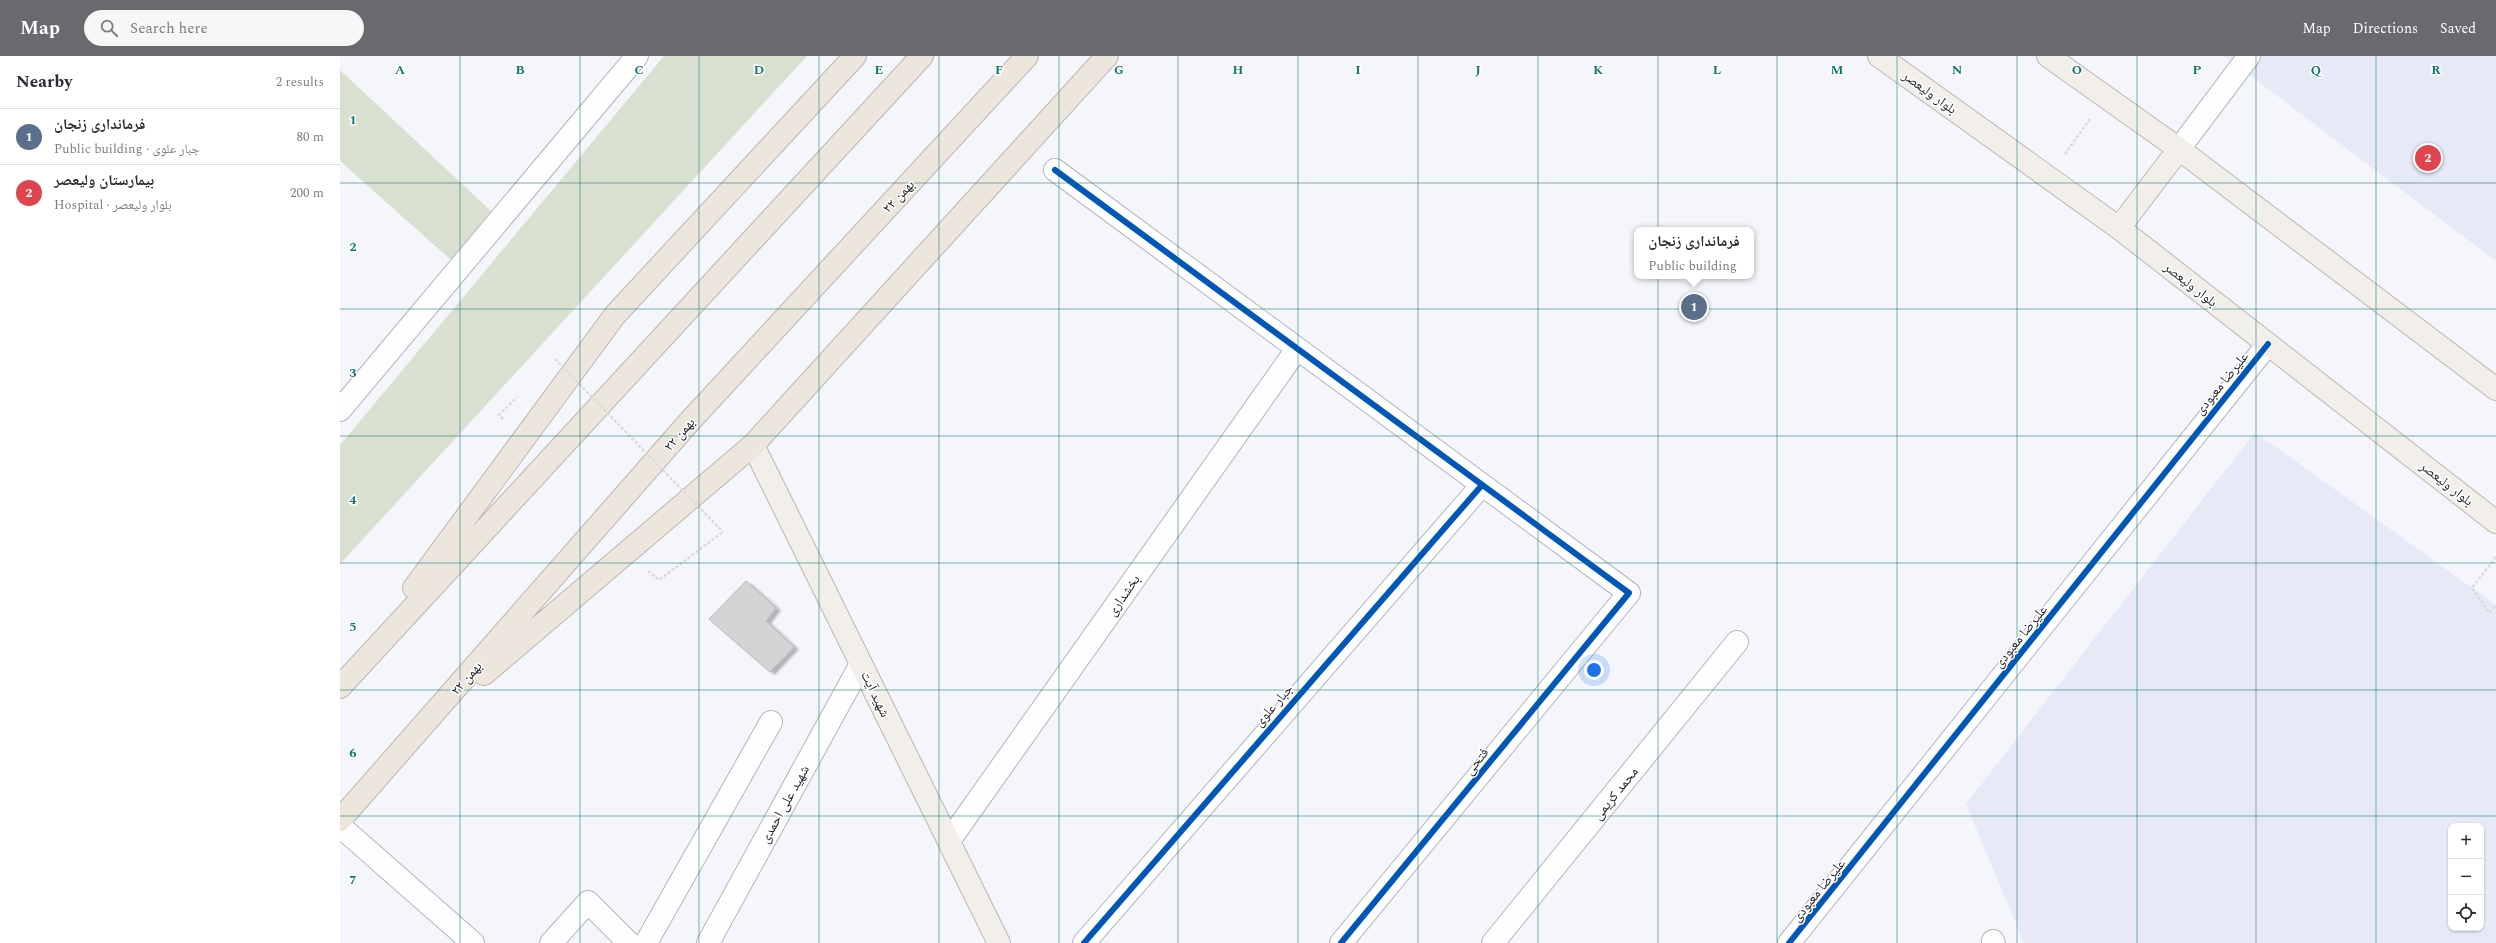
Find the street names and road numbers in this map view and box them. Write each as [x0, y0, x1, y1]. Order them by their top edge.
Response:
street label: بلوار ولیعصر [1897, 65, 1961, 119]
street label: ۲۲ بهمن [877, 175, 920, 218]
street label: بلوار ولیعصر [2159, 256, 2222, 312]
street label: علیرضا معبودی [2189, 347, 2254, 420]
street label: ۲۲ بهمن [659, 413, 700, 456]
street label: بلوار ولیعصر [2415, 455, 2478, 511]
street label: بخشداری [1101, 570, 1145, 620]
street label: علیرضا معبودی [1988, 600, 2053, 673]
street label: ۲۲ بهمن [446, 657, 487, 700]
street label: شهید آیت [855, 667, 896, 721]
street label: جبار علوی [1249, 679, 1298, 732]
street label: فتحی [1459, 743, 1494, 780]
street label: شهید علی احمدی [754, 761, 815, 847]
street label: محمد کریمی [1587, 762, 1643, 825]
street label: علیرضا معبودی [1786, 854, 1851, 927]

